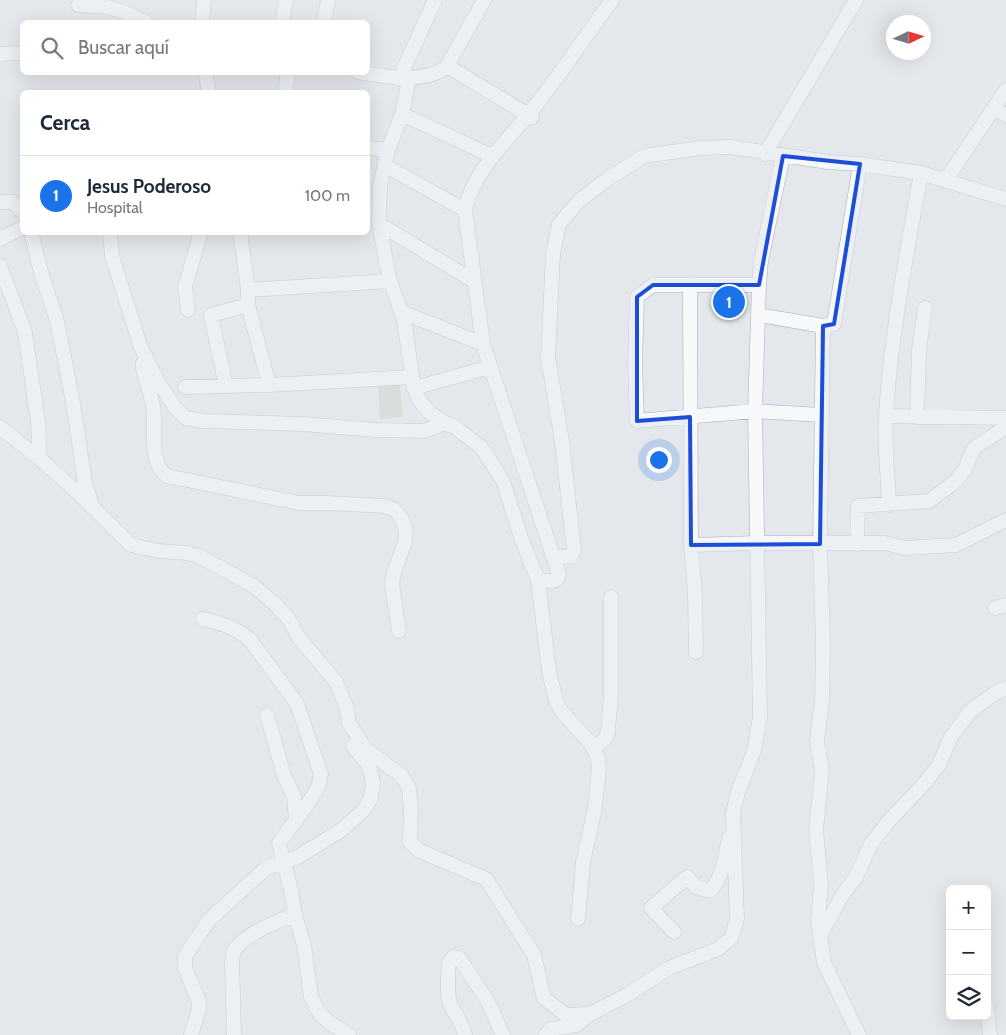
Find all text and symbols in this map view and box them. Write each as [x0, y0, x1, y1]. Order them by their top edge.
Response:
north arrow [886, 15, 931, 60]
search box [20, 20, 370, 75]
icon: search [38, 34, 66, 62]
text: Buscar aquí [78, 36, 169, 59]
text: Cerca [40, 110, 90, 135]
text: Jesus Poderoso [87, 175, 211, 198]
text: 1 [53, 186, 59, 205]
text: 100 m [305, 186, 350, 205]
text: Hospital [87, 198, 143, 217]
pin: 1 [713, 283, 745, 321]
your location [646, 447, 672, 473]
map controls [946, 885, 991, 1020]
button: + [946, 885, 991, 930]
button: − [946, 930, 991, 975]
button: layers [946, 975, 991, 1020]

